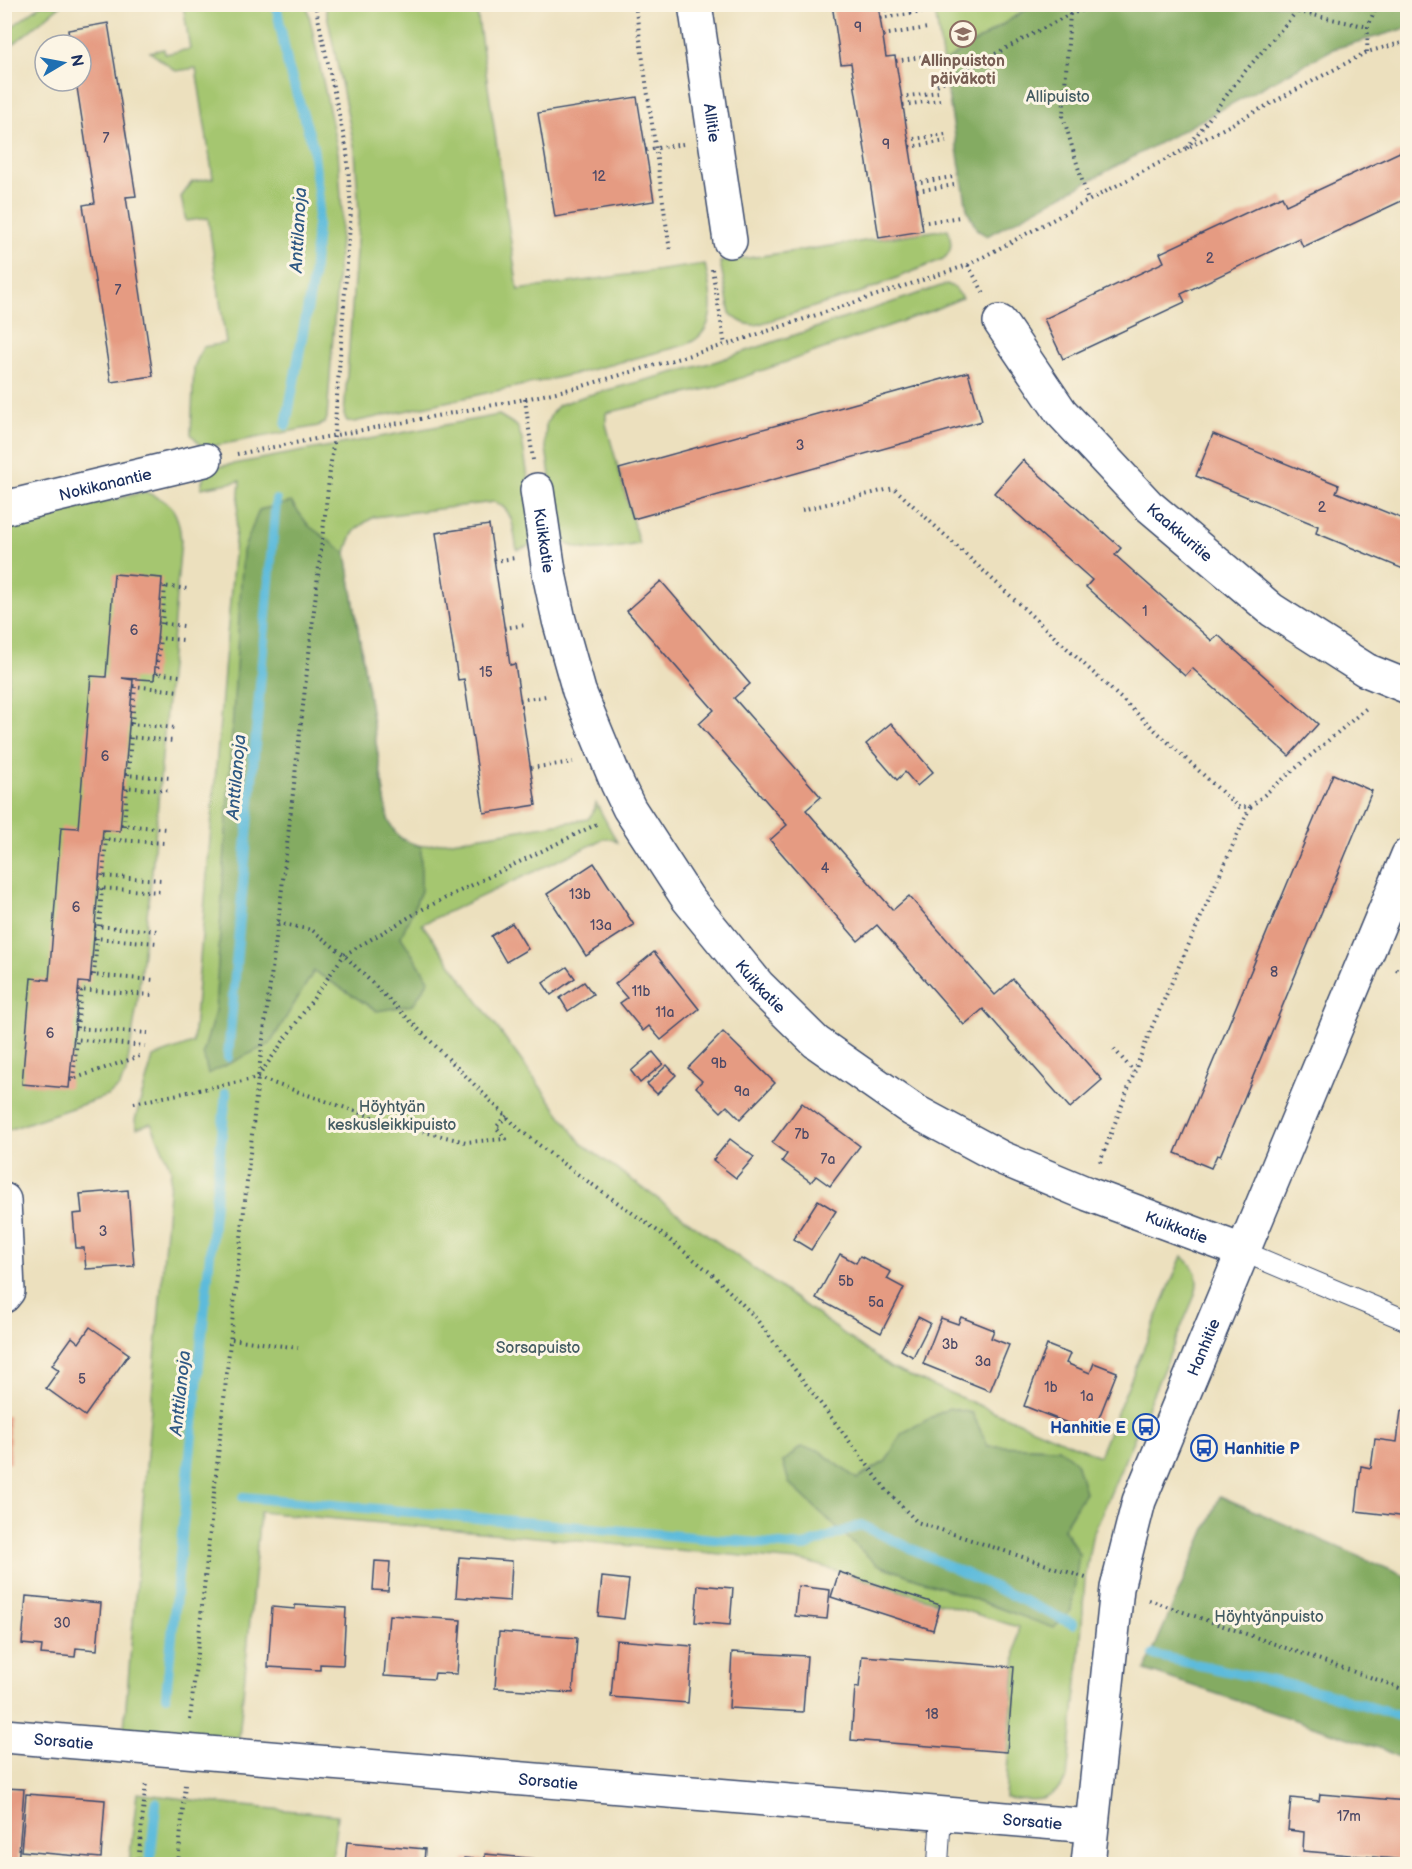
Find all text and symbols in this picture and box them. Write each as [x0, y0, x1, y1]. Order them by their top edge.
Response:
house number: 9 [854, 19, 862, 36]
school or university icon: Allinpuiston päiväkoti [948, 19, 978, 49]
north arrow [33, 33, 93, 93]
place label: Allinpuiston päiväkoti [920, 52, 1005, 89]
text: N [66, 53, 87, 68]
park label: Allipuisto [1026, 88, 1090, 107]
street label: Allitie [699, 102, 723, 144]
house number: 7 [103, 130, 110, 147]
house number: 9 [882, 136, 890, 153]
house number: 12 [592, 168, 607, 185]
water label: Anttilanoja [286, 187, 311, 274]
house number: 2 [1206, 250, 1215, 267]
house number: 7 [115, 282, 122, 299]
house number: 3 [796, 437, 804, 454]
street label: Nokikanantie [57, 465, 154, 506]
house number: 2 [1318, 499, 1327, 516]
street label: Kaakkuritie [1142, 500, 1216, 567]
street label: Kuikkatie [529, 507, 557, 575]
house number: 1 [1142, 603, 1148, 620]
house number: 6 [130, 622, 139, 639]
house number: 15 [479, 664, 493, 681]
water label: Anttilanoja [222, 734, 251, 822]
house number: 6 [101, 748, 110, 765]
house number: 4 [821, 860, 830, 877]
house number: 13b [569, 886, 591, 903]
house number: 6 [72, 899, 81, 916]
house number: 13a [590, 917, 612, 934]
street label: Kuikkatie [731, 957, 789, 1018]
house number: 8 [1270, 964, 1278, 981]
house number: 11b [632, 983, 650, 1000]
house number: 11a [656, 1004, 674, 1021]
house number: 6 [46, 1025, 55, 1042]
house number: 9b [711, 1055, 727, 1072]
house number: 9a [734, 1083, 750, 1100]
park label: Höyhtyän keskusleikkipuisto [328, 1098, 456, 1135]
house number: 7b [795, 1126, 809, 1143]
house number: 7a [821, 1151, 835, 1168]
street label: Kuikkatie [1142, 1208, 1211, 1249]
house number: 3 [99, 1223, 107, 1240]
house number: 5b [838, 1273, 854, 1290]
house number: 5a [868, 1294, 884, 1311]
street label: Hanhitie [1184, 1316, 1225, 1379]
house number: 3b [942, 1336, 958, 1353]
park label: Sorsapuisto [496, 1339, 580, 1358]
water label: Anttilanoja [165, 1349, 195, 1438]
house number: 3a [975, 1353, 991, 1370]
house number: 5 [78, 1371, 86, 1388]
house number: 1b [1044, 1379, 1058, 1396]
house number: 1a [1080, 1388, 1094, 1405]
bus stop icon: Hanhitie E [1131, 1412, 1161, 1442]
place label: Hanhitie E [1050, 1419, 1126, 1438]
bus stop icon: Hanhitie P [1189, 1433, 1219, 1463]
place label: Hanhitie P [1224, 1440, 1299, 1459]
park label: Höyhtyänpuisto [1214, 1608, 1324, 1627]
house number: 30 [54, 1615, 70, 1632]
house number: 18 [925, 1706, 939, 1723]
street label: Sorsatie [33, 1731, 95, 1754]
street label: Sorsatie [517, 1771, 579, 1795]
house number: 17m [1337, 1808, 1361, 1825]
street label: Sorsatie [1002, 1811, 1063, 1835]

